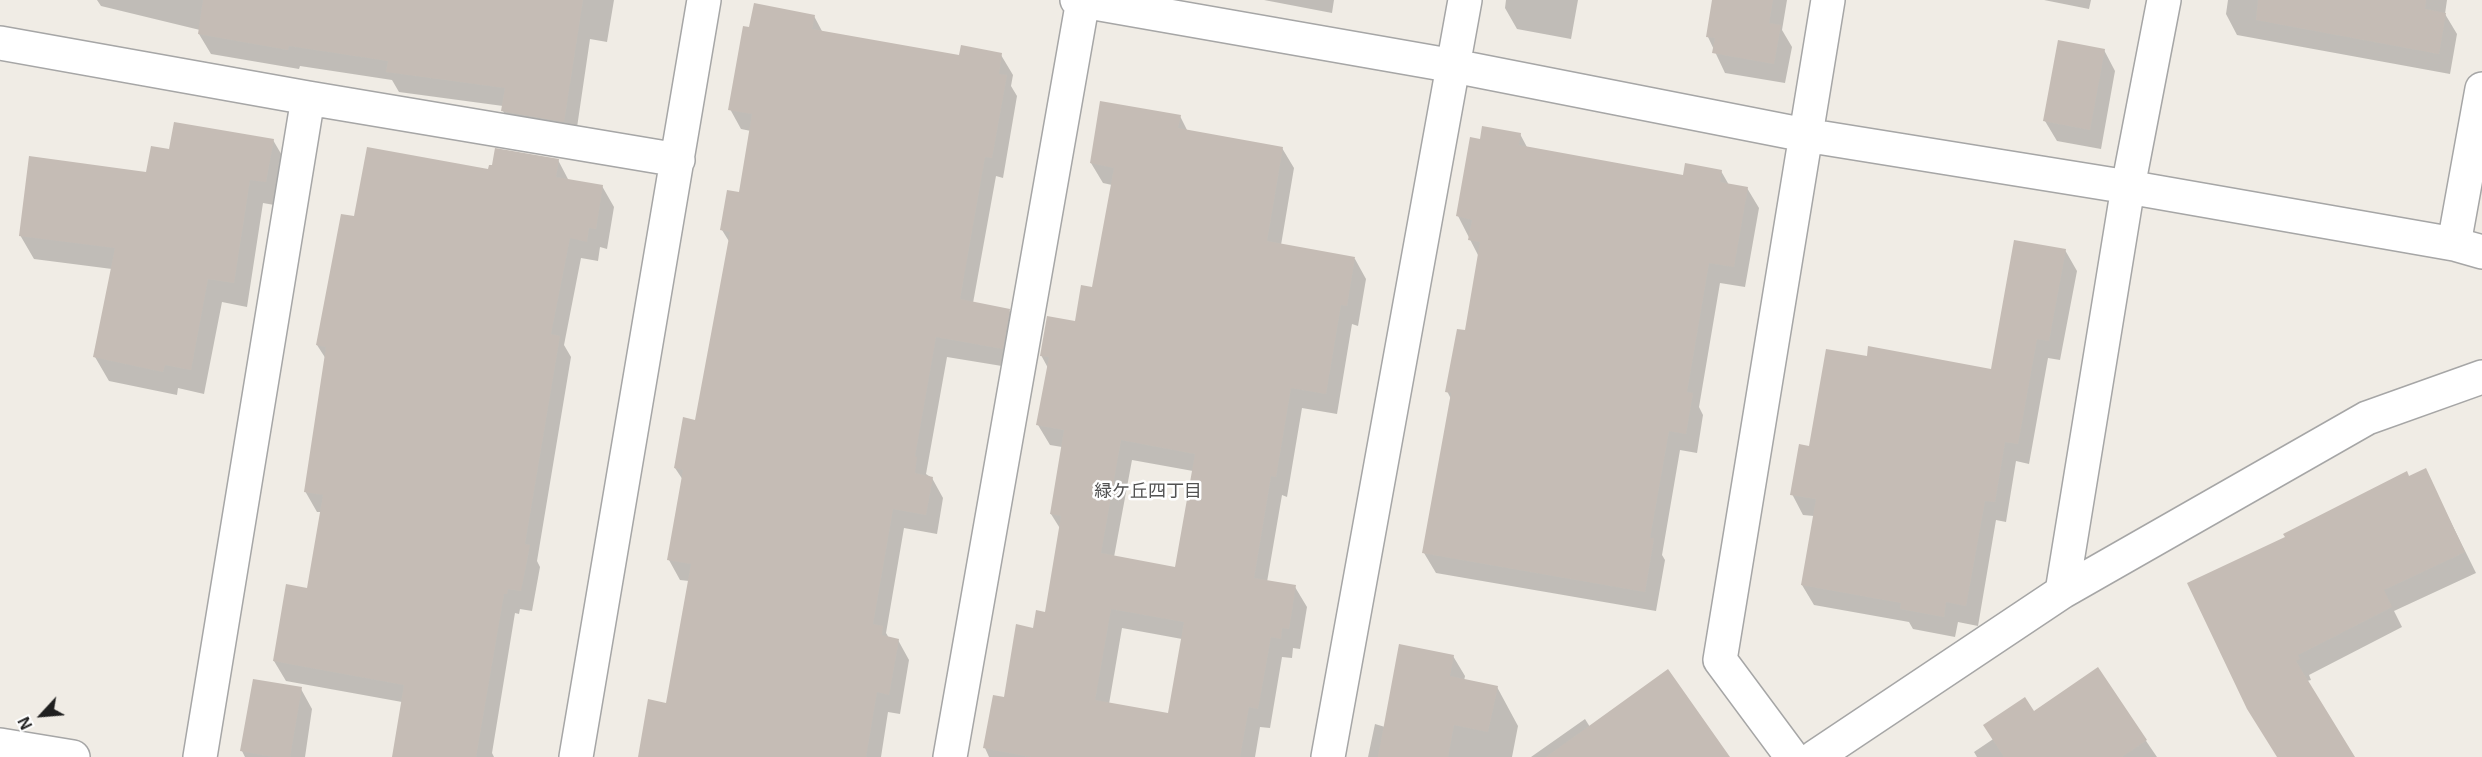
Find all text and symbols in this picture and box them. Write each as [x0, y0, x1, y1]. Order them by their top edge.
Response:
district label: 緑ケ丘四丁目 [1094, 481, 1202, 503]
north arrow [12, 685, 72, 745]
text: N [15, 714, 36, 732]

